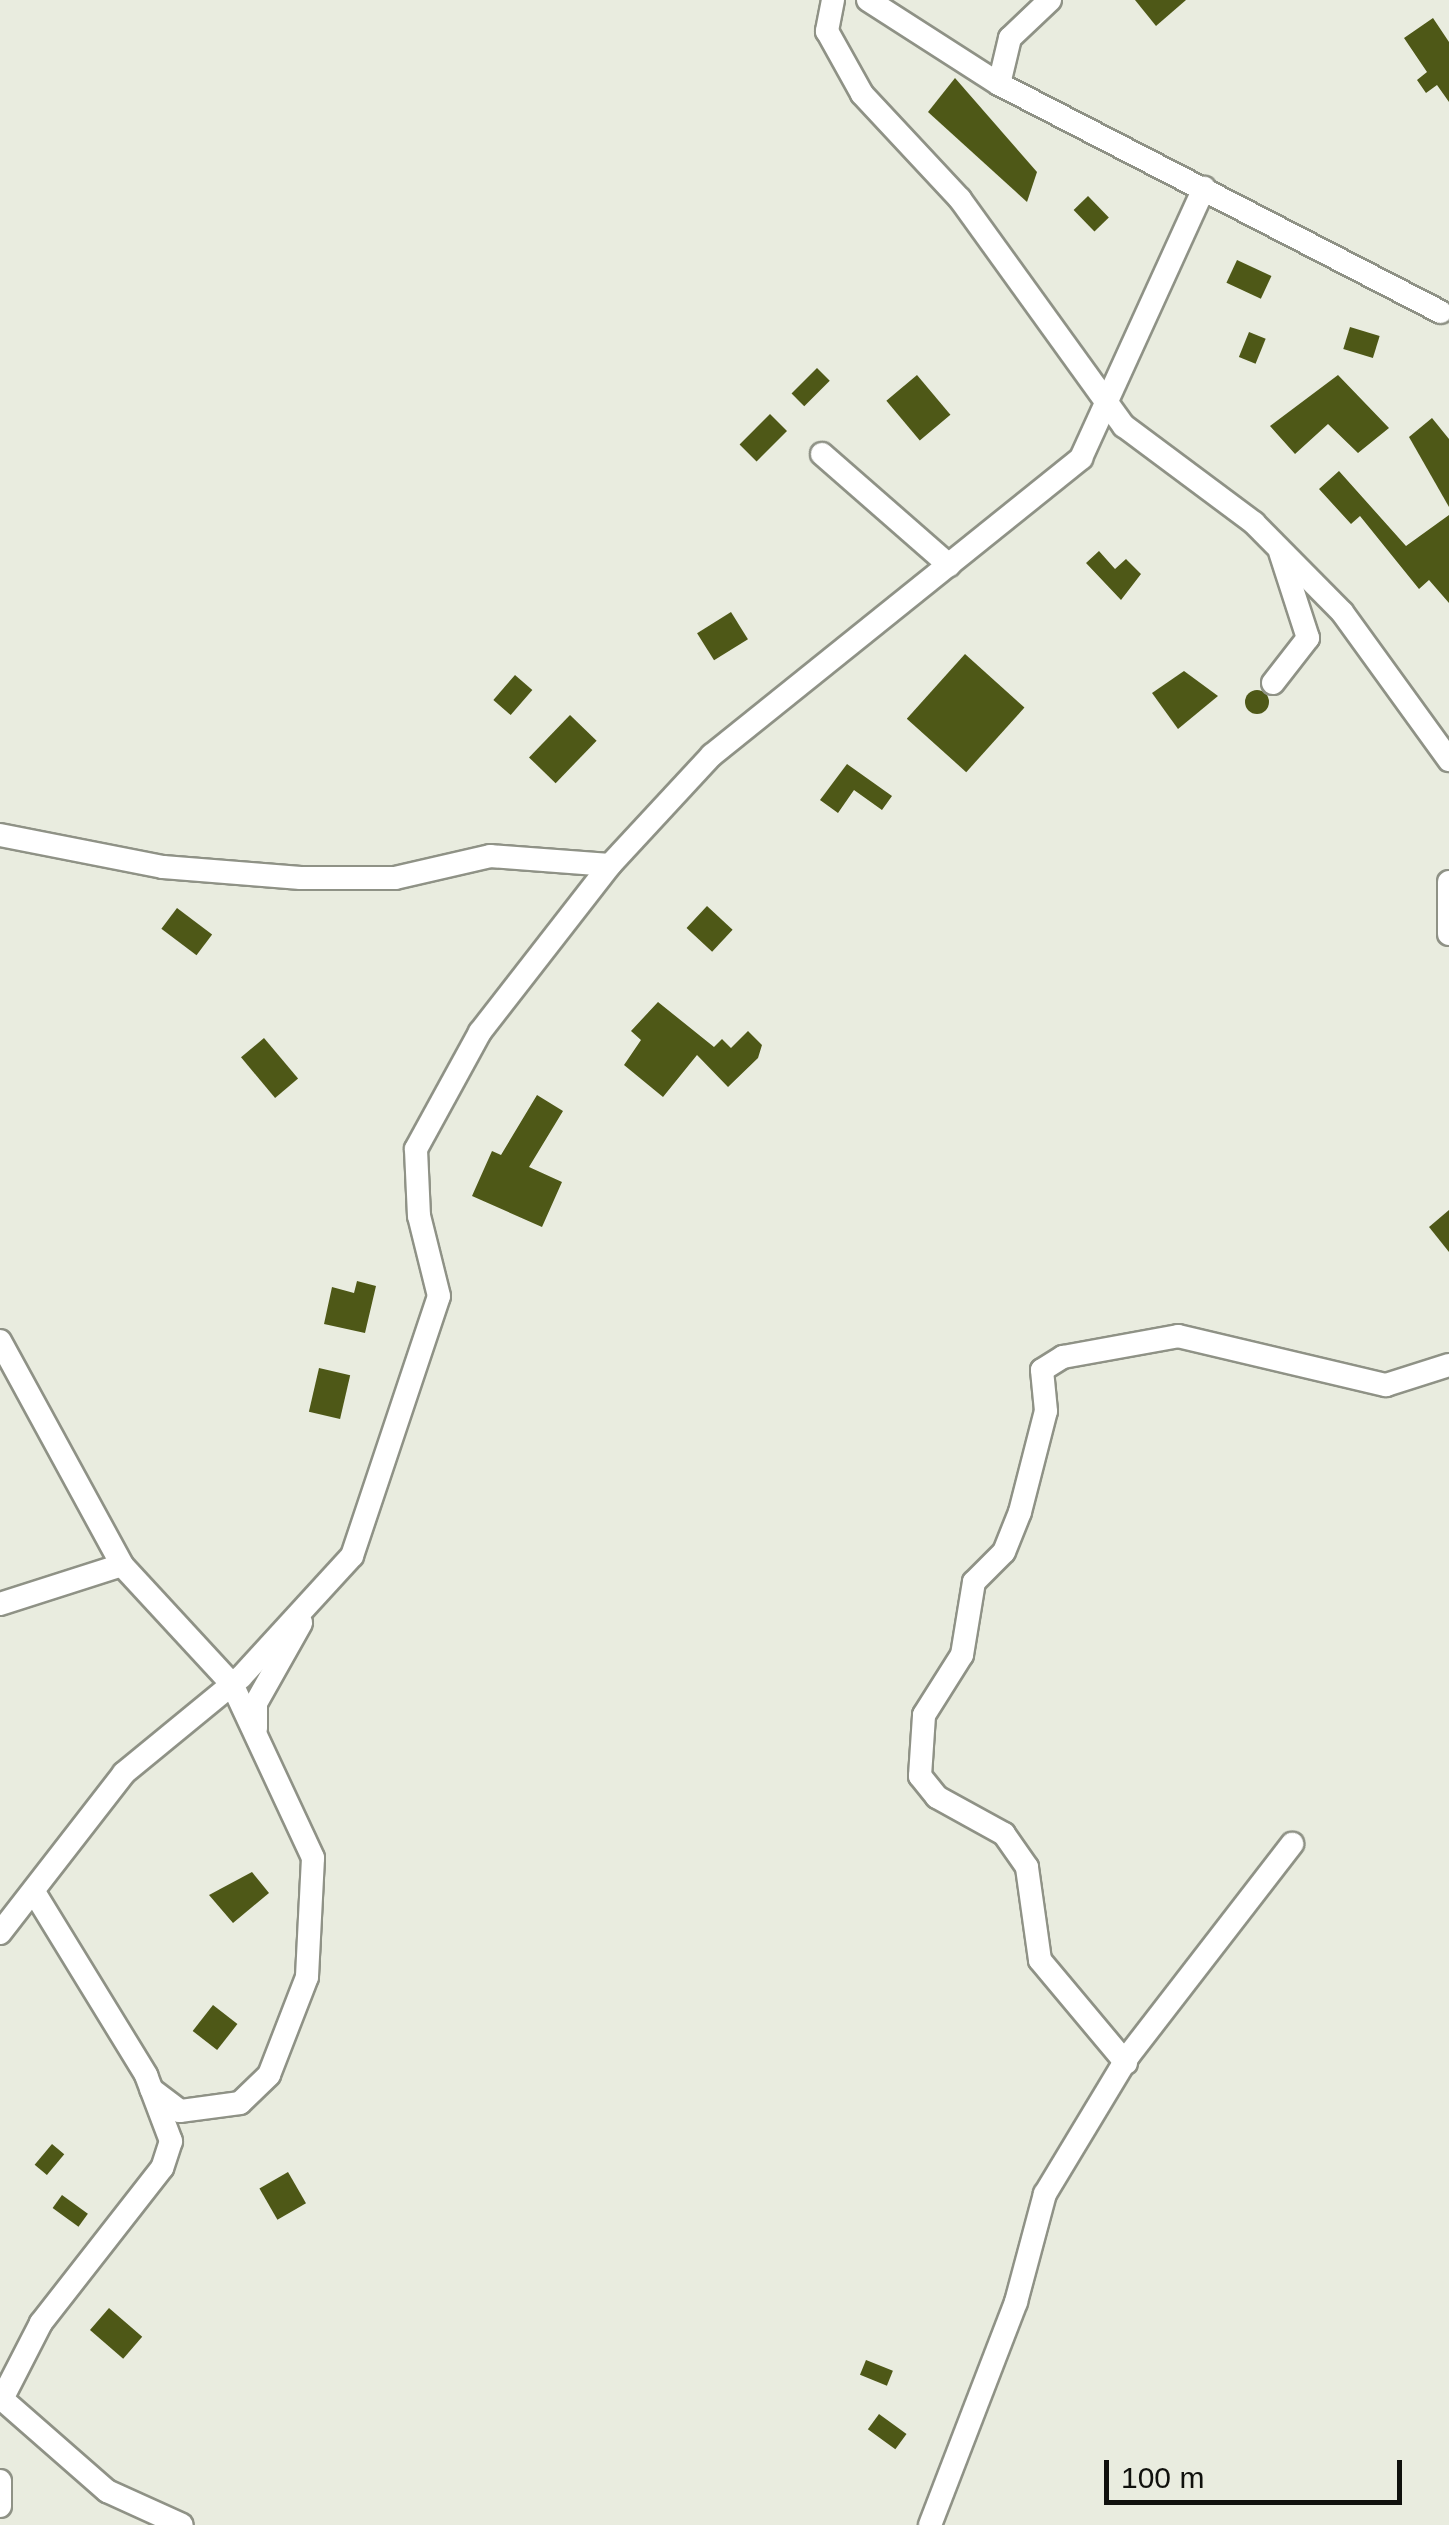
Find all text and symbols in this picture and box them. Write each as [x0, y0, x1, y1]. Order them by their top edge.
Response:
scale bar [1109, 2440, 1406, 2502]
text: 100 m [1121, 2461, 1204, 2494]

